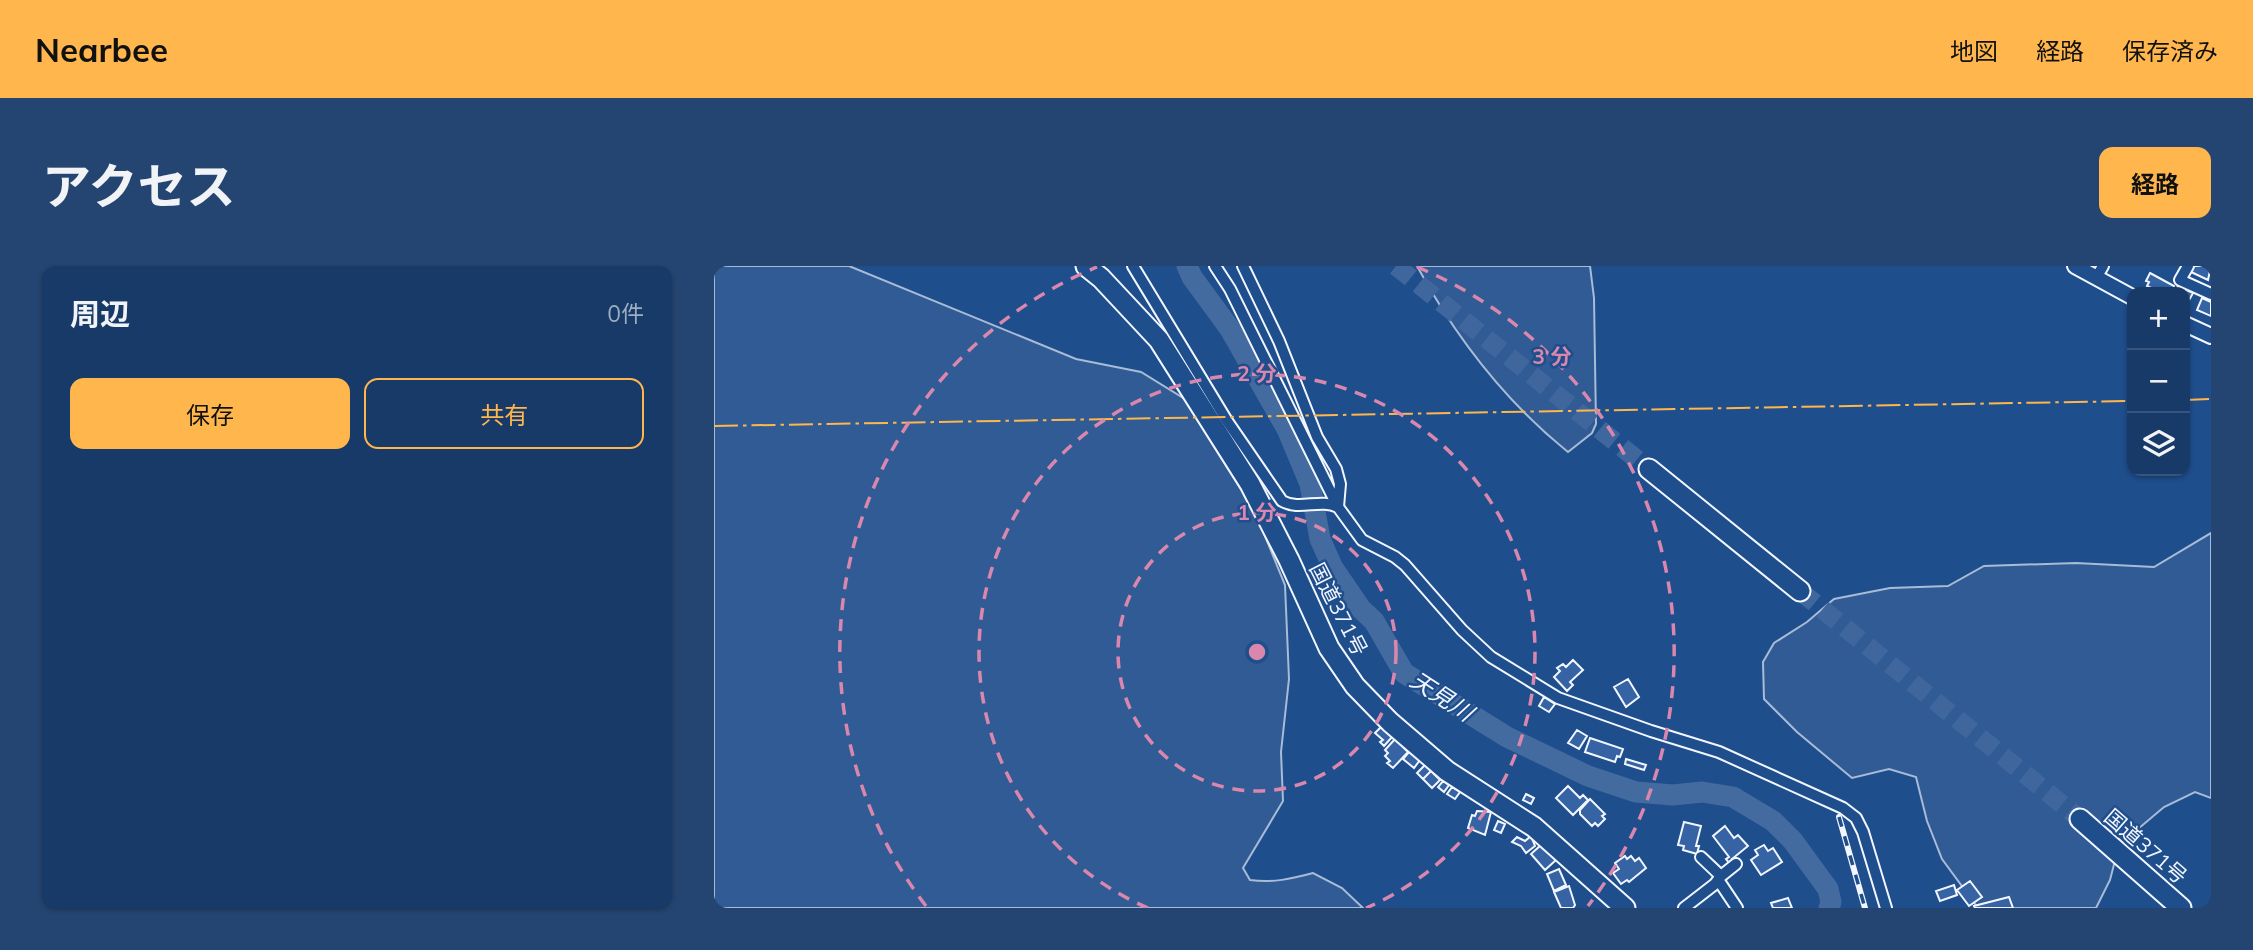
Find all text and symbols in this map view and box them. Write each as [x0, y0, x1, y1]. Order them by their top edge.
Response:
text: Nearbee [35, 29, 168, 70]
text: 地図 [1950, 36, 1998, 66]
text: 経路 [2036, 36, 2084, 66]
text: 保存済み [2122, 36, 2218, 66]
button: 経路 [2099, 147, 2211, 218]
text: アクセス [42, 155, 236, 216]
map controls [2127, 287, 2190, 476]
button: + [2127, 287, 2190, 350]
text: 周辺 [70, 295, 130, 333]
text: 0件 [607, 299, 644, 328]
text: 3 分 [1532, 343, 1572, 369]
button: − [2127, 350, 2190, 413]
text: 2 分 [1237, 360, 1277, 386]
button: 保存 [70, 378, 350, 449]
button: 共有 [364, 378, 644, 449]
button: layers [2127, 413, 2190, 476]
text: 1 分 [1237, 499, 1277, 525]
street label: 国道371号 [1305, 558, 1373, 660]
centre of rings [1245, 640, 1269, 664]
water label: 天見川 [1405, 665, 1481, 729]
street label: 国道371号 [2099, 803, 2193, 889]

